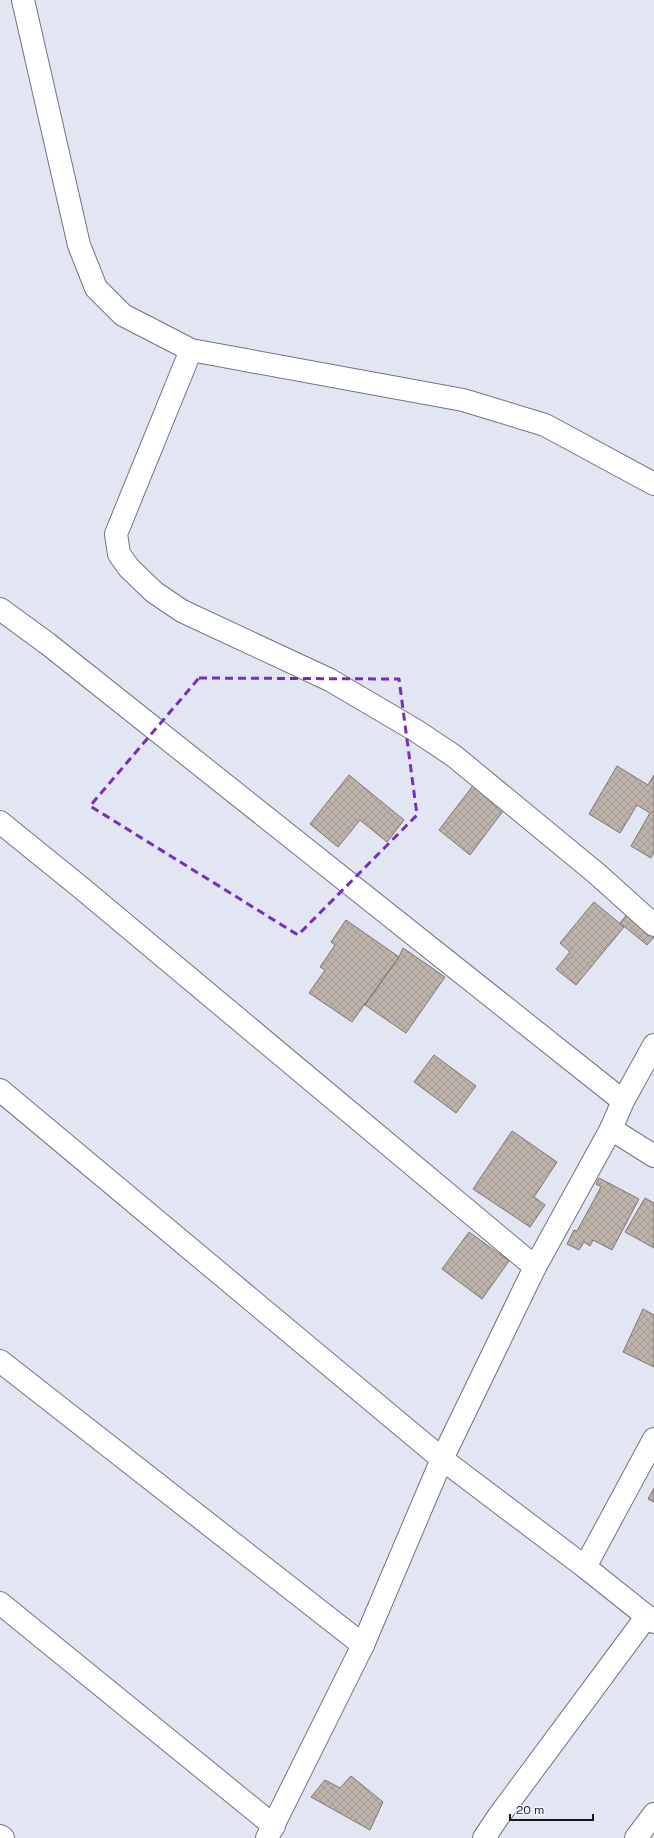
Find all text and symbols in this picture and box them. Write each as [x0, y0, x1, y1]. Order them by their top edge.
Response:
scale bar [510, 1796, 593, 1822]
text: 20 m [516, 1802, 544, 1818]

